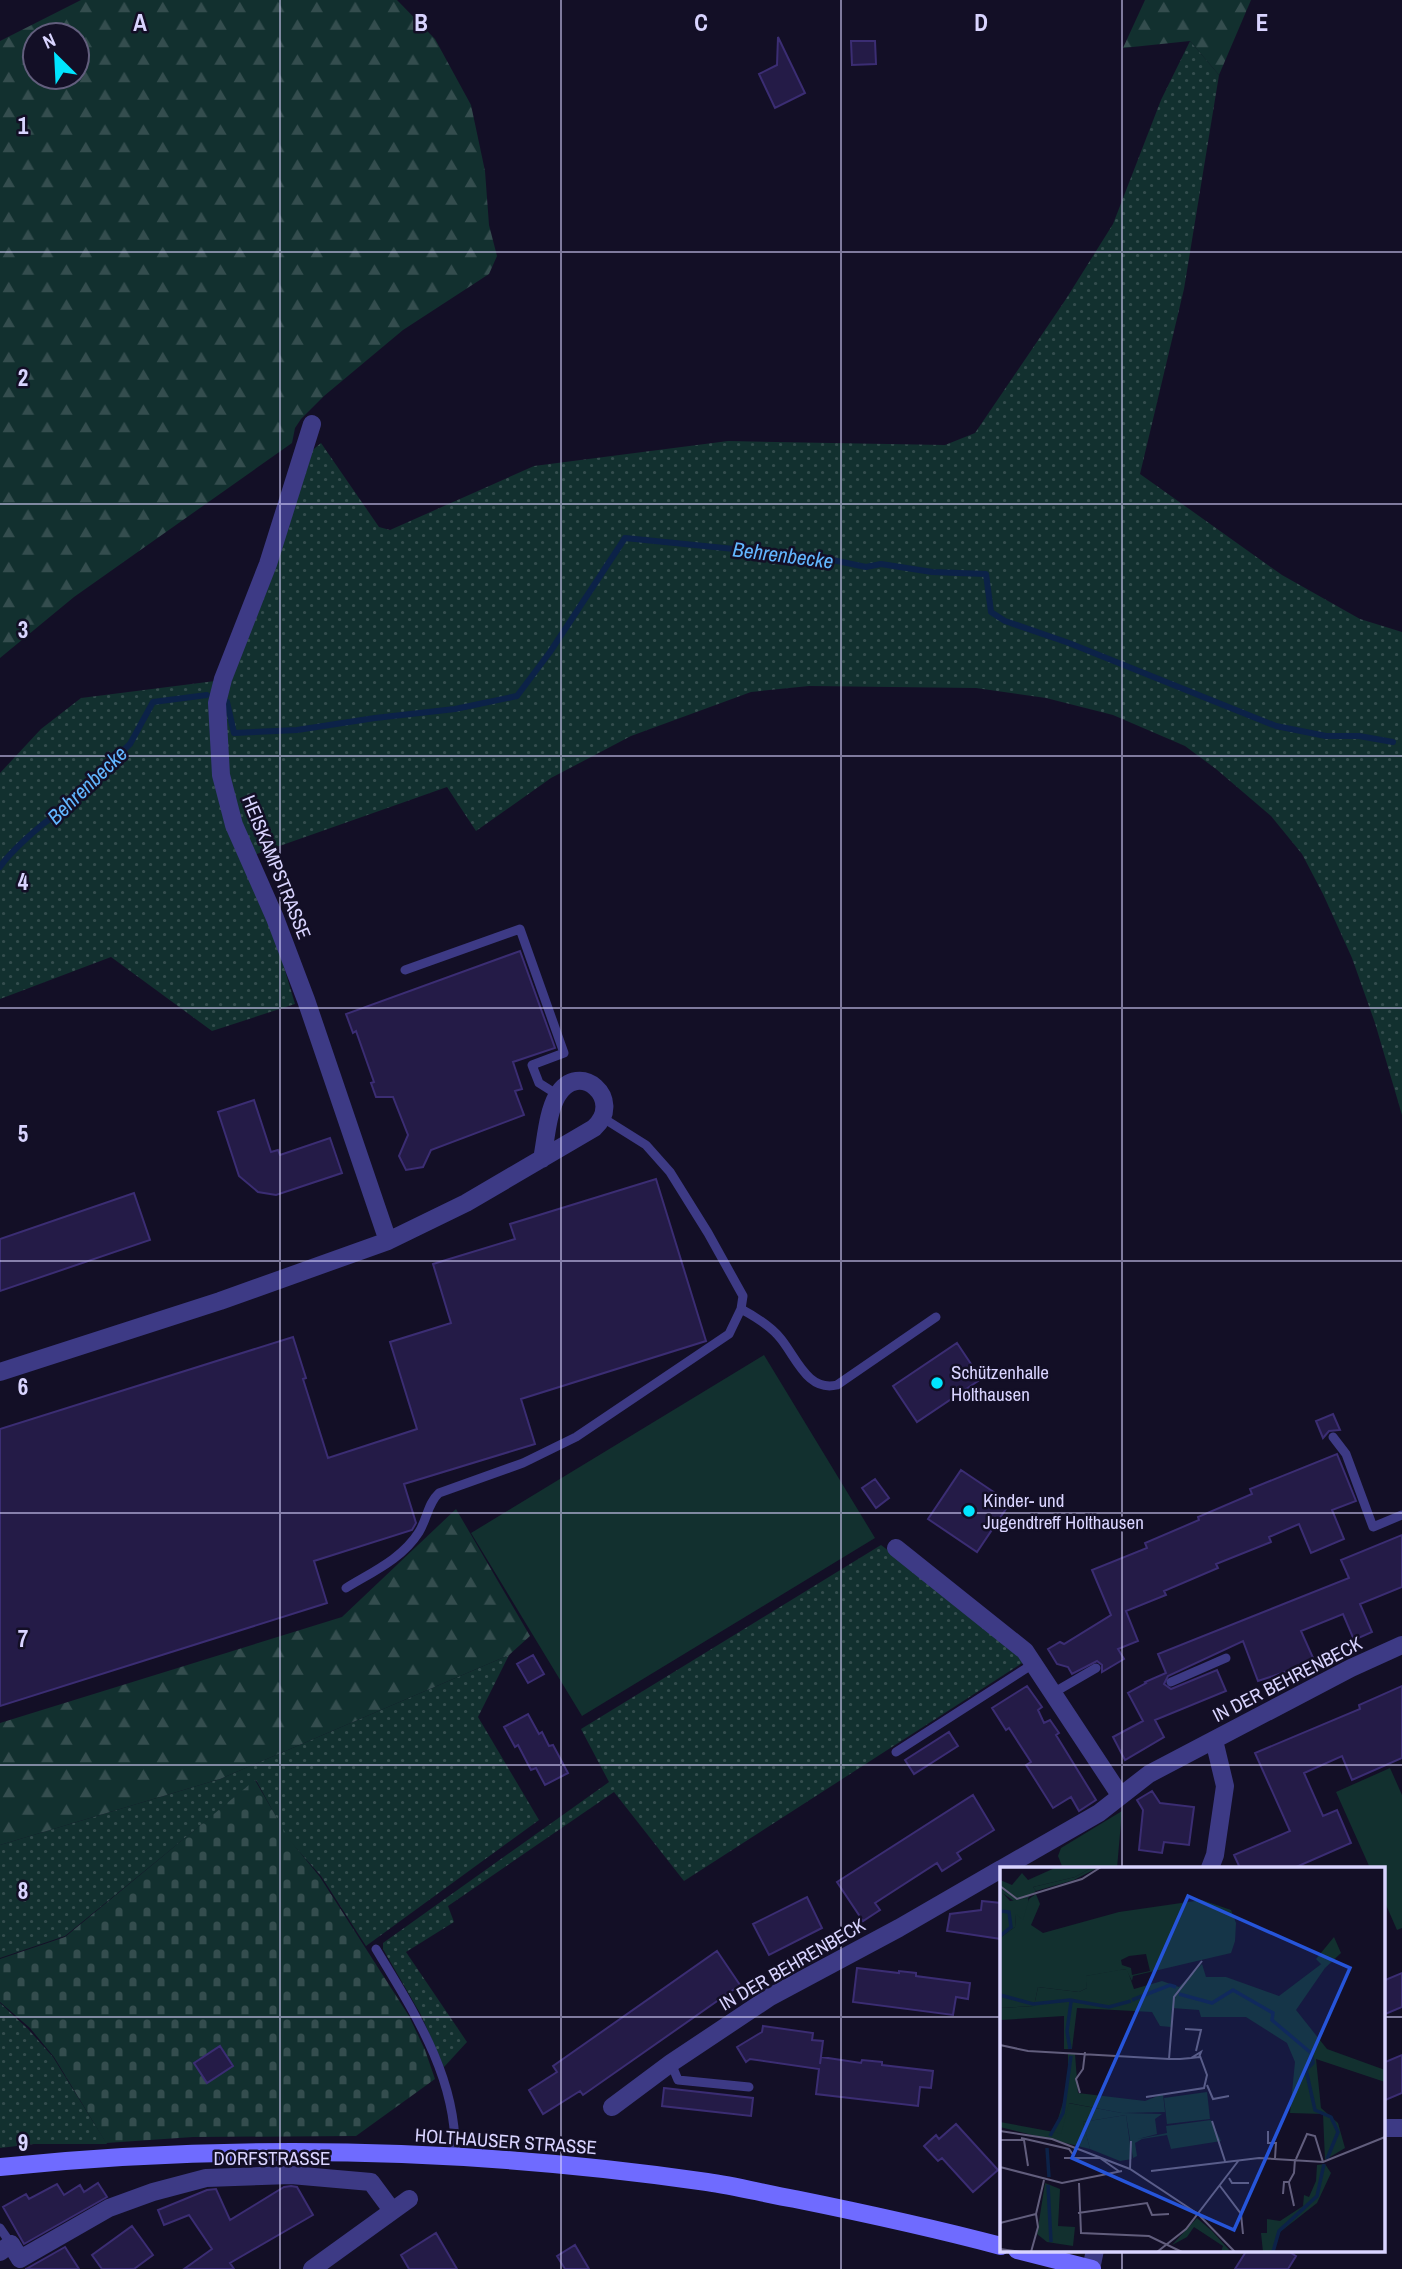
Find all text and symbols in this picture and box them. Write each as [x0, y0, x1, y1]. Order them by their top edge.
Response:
text: A [133, 7, 147, 38]
text: B [414, 7, 428, 38]
text: C [694, 7, 708, 38]
text: D [974, 7, 988, 38]
text: E [1256, 7, 1268, 38]
north arrow [21, 21, 91, 91]
text: N [39, 26, 60, 55]
text: 1 [18, 110, 29, 141]
text: 2 [18, 362, 28, 393]
water label: Behrenbecke [731, 534, 835, 576]
text: 3 [18, 614, 28, 645]
water label: Behrenbecke [40, 739, 134, 831]
street label: HEISKAMPSTRASSE [236, 791, 318, 943]
text: 4 [18, 866, 29, 897]
text: 5 [18, 1118, 28, 1149]
place label: Schützenhalle Holthausen [951, 1359, 1049, 1407]
text: 6 [18, 1371, 28, 1402]
marker: Schützenhalle Holthausen [929, 1375, 945, 1391]
place label: Kinder- und Jugendtreff Holthausen [983, 1487, 1144, 1535]
marker: Kinder- und Jugendtreff Holthausen [961, 1503, 977, 1519]
text: 7 [18, 1623, 28, 1654]
street label: IN DER BEHRENBECK [1208, 1630, 1367, 1728]
inset map [1000, 1867, 1384, 2252]
text: 8 [18, 1875, 28, 1906]
street label: IN DER BEHRENBECK [714, 1911, 870, 2016]
street label: HOLTHAUSER STRASSE [414, 2122, 598, 2160]
text: 9 [18, 2127, 28, 2158]
street label: DORFSTRASSE [214, 2145, 330, 2171]

